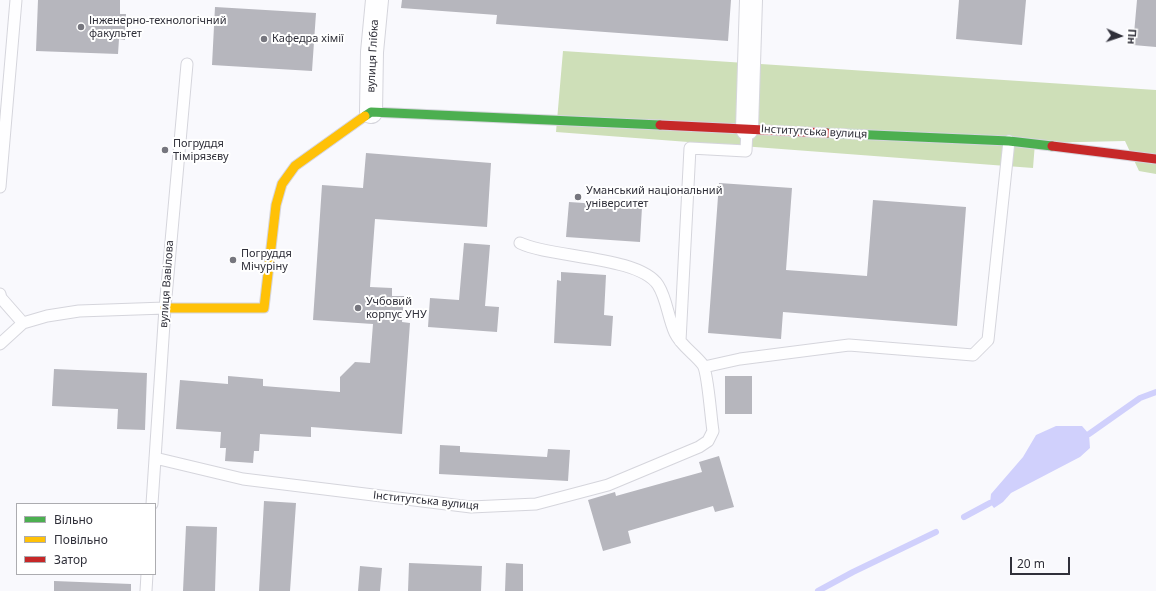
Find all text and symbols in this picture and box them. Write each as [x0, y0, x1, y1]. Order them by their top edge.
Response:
place label: Інженерно-технологічний факультет [89, 14, 226, 40]
north arrow [1100, 16, 1140, 56]
street label: вулиця Глібка [364, 19, 382, 93]
marker: Інженерно-технологічний факультет [76, 22, 86, 32]
text: Пн [1125, 28, 1140, 45]
place label: Кафедра хімії [272, 32, 344, 46]
marker: Кафедра хімії [259, 34, 269, 44]
street label: Інститутська вулиця [760, 123, 868, 141]
place label: Погруддя Тімірязєву [173, 137, 229, 163]
marker: Погруддя Тімірязєву [160, 145, 170, 155]
place label: Уманський національний університет [586, 184, 722, 210]
marker: Уманський національний університет [573, 192, 583, 202]
street label: вулиця Вавілова [157, 240, 177, 328]
place label: Погруддя Мічуріну [241, 247, 292, 273]
marker: Погруддя Мічуріну [228, 255, 238, 265]
place label: Учбовий корпус УНУ [366, 295, 427, 321]
marker: Учбовий корпус УНУ [353, 303, 363, 313]
street label: Інститутська вулиця [372, 489, 480, 513]
legend [16, 503, 156, 575]
text: Вільно [54, 511, 93, 528]
text: Повільно [54, 531, 108, 548]
scale bar [1012, 549, 1072, 575]
text: Затор [54, 551, 87, 568]
text: 20 m [1017, 555, 1045, 572]

